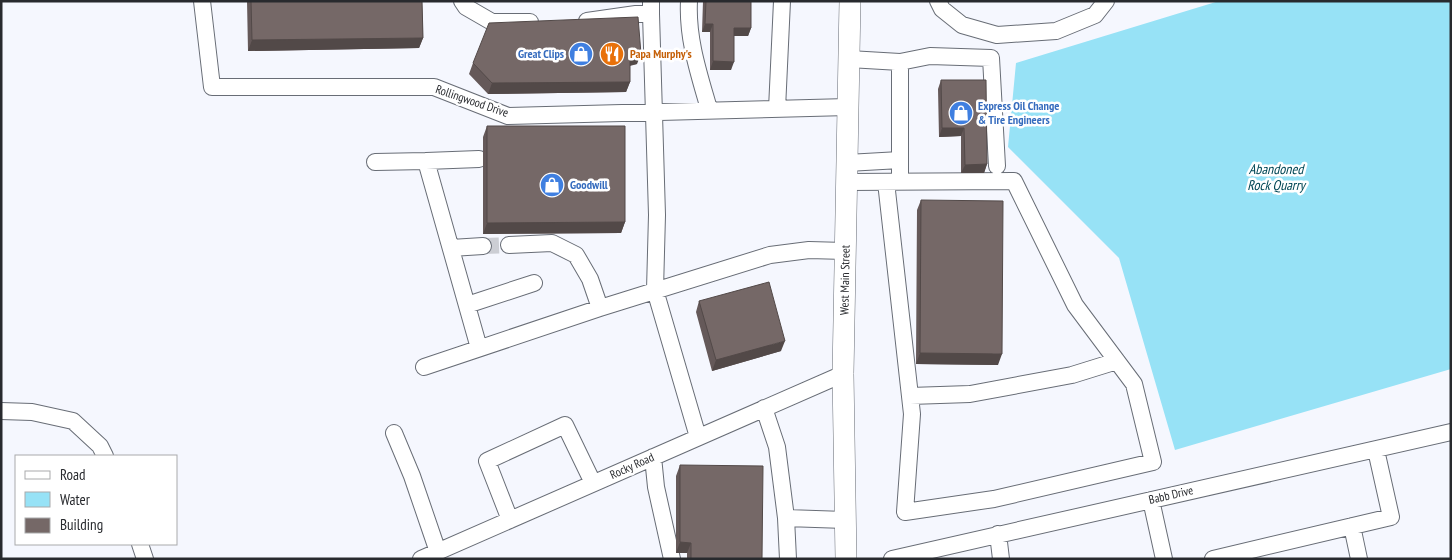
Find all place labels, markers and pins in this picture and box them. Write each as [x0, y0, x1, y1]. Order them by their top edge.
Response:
shop icon: Great Clips [568, 41, 594, 67]
restaurant icon: Papa Murphy's [599, 41, 625, 67]
place label: Great Clips [518, 46, 564, 61]
place label: Papa Murphy's [630, 46, 692, 61]
place label: Express Oil Change & Tire Engineers [978, 98, 1059, 127]
shop icon: Express Oil Change & Tire Engineers [948, 100, 974, 126]
shop icon: Goodwill [539, 172, 565, 198]
place label: Goodwill [570, 177, 608, 192]

